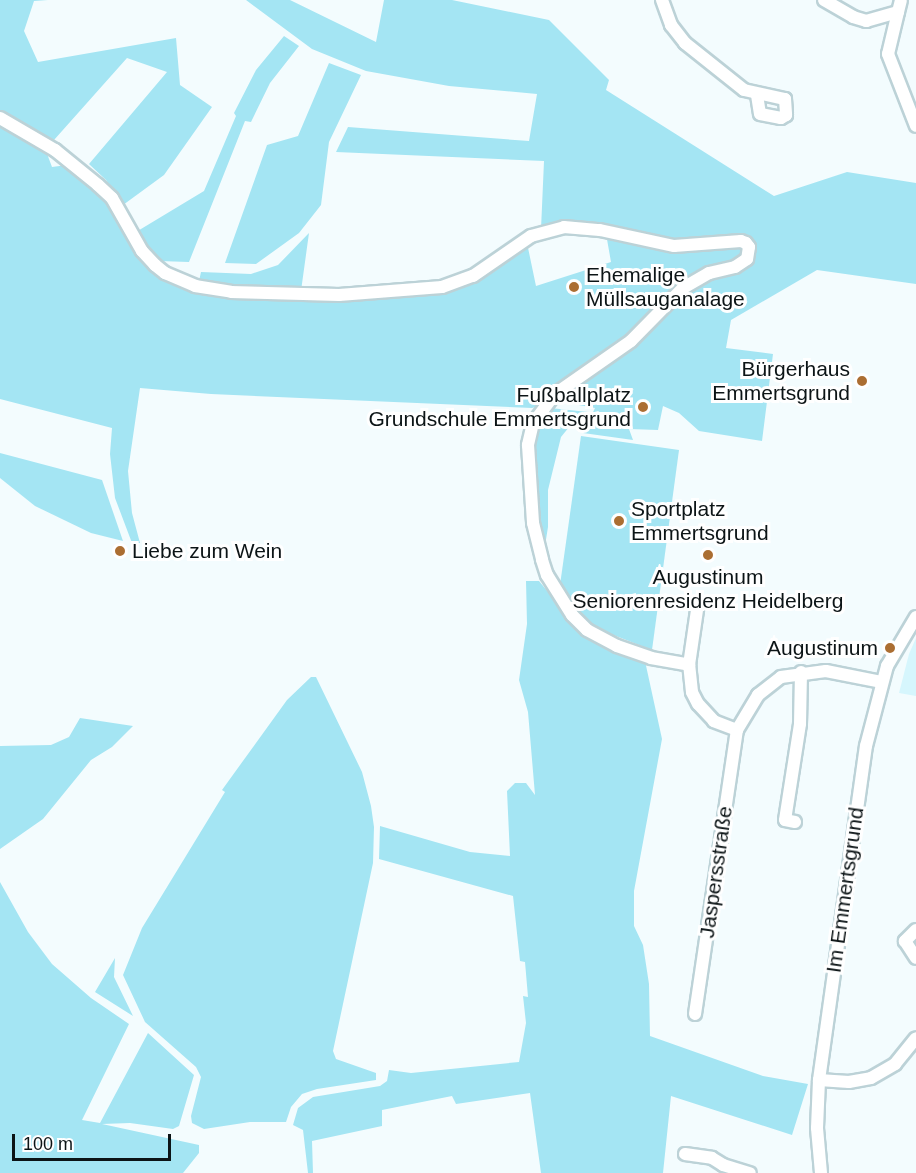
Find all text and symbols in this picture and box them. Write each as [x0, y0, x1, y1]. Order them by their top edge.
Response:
place label: Ehemalige Müllsauganalage [586, 262, 745, 312]
marker: Ehemalige Müllsauganalage [567, 280, 581, 294]
place label: Bürgerhaus Emmertsgrund [712, 356, 850, 406]
marker: Bürgerhaus Emmertsgrund [855, 374, 869, 388]
place label: Fußballplatz Grundschule Emmertsgrund [368, 382, 631, 432]
marker: Fußballplatz Grundschule Emmertsgrund [636, 400, 650, 414]
place label: Sportplatz Emmertsgrund [631, 496, 769, 546]
marker: Sportplatz Emmertsgrund [612, 514, 626, 528]
place label: Liebe zum Wein [132, 538, 282, 564]
marker: Liebe zum Wein [113, 544, 127, 558]
marker: Augustinum Seniorenresidenz Heidelberg [701, 548, 715, 562]
place label: Augustinum Seniorenresidenz Heidelberg [573, 564, 843, 614]
place label: Augustinum [767, 635, 878, 661]
marker: Augustinum [883, 641, 897, 655]
street label: Jaspersstraße [694, 804, 738, 940]
street label: Im Emmertsgrund [821, 806, 869, 974]
scale bar [15, 1122, 174, 1160]
text: 100 m [23, 1134, 73, 1154]

